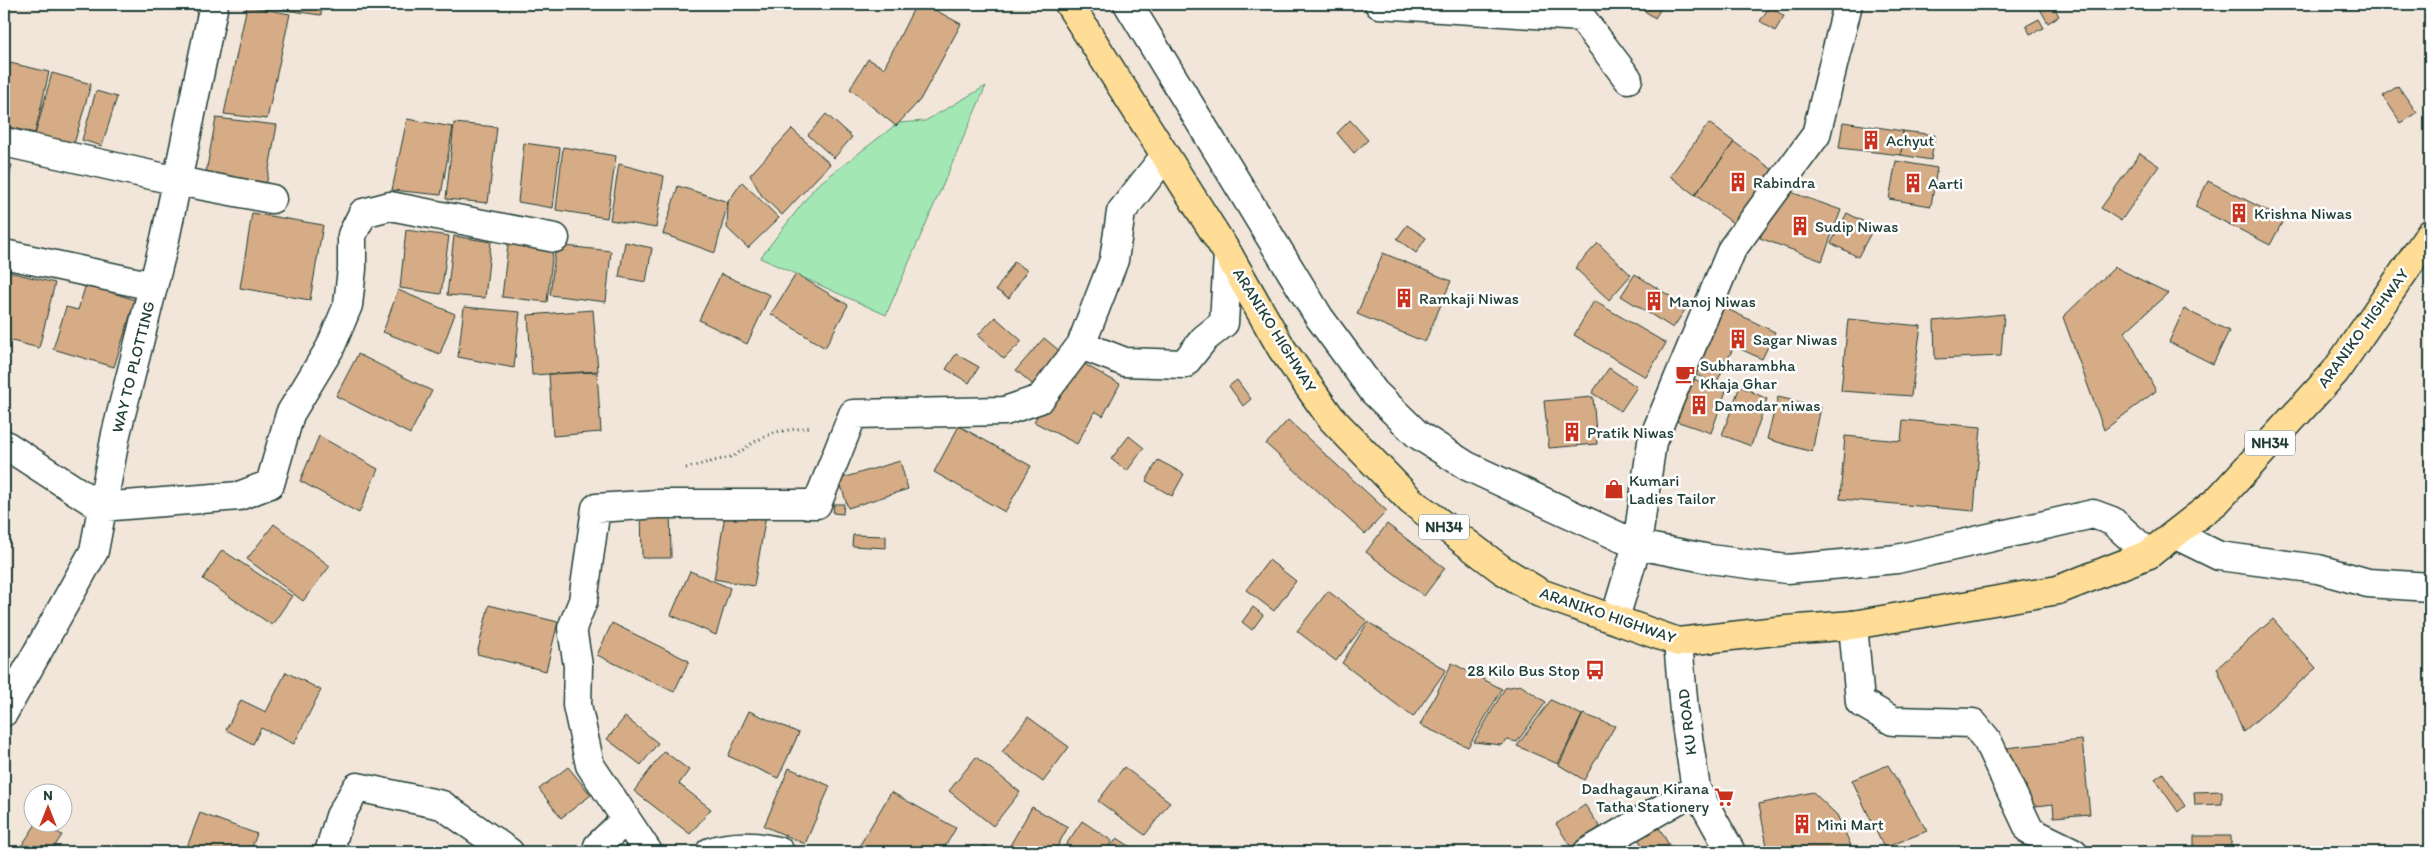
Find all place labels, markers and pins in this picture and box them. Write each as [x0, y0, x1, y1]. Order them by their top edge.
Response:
building icon: Achyut [1860, 129, 1882, 151]
place label: Achyut [1886, 131, 1934, 150]
building icon: Rabindra [1727, 171, 1749, 193]
building icon: Aarti [1902, 172, 1924, 194]
place label: Rabindra [1753, 173, 1816, 192]
place label: Aarti [1928, 174, 1963, 193]
building icon: Krishna Niwas [2228, 202, 2250, 224]
place label: Krishna Niwas [2254, 204, 2352, 223]
building icon: Sudip Niwas [1789, 215, 1811, 237]
place label: Sudip Niwas [1815, 217, 1898, 236]
building icon: Ramkaji Niwas [1393, 287, 1415, 309]
place label: Ramkaji Niwas [1419, 289, 1519, 308]
building icon: Manoj Niwas [1643, 290, 1665, 312]
place label: Manoj Niwas [1669, 292, 1756, 311]
building icon: Sagar Niwas [1727, 328, 1749, 350]
place label: Sagar Niwas [1753, 330, 1837, 349]
place label: Subharambha Khaja Ghar [1700, 356, 1796, 393]
cafe icon: Subharambha Khaja Ghar [1674, 363, 1696, 385]
building icon: Damodar niwas [1688, 394, 1710, 416]
place label: Damodar niwas [1714, 396, 1820, 415]
building icon: Pratik Niwas [1561, 421, 1583, 443]
place label: Pratik Niwas [1587, 423, 1674, 442]
place label: Kumari Ladies Tailor [1629, 471, 1716, 508]
shop icon: Kumari Ladies Tailor [1603, 478, 1625, 500]
bus stop icon: 28 Kilo Bus Stop [1584, 659, 1606, 681]
place label: 28 Kilo Bus Stop [1467, 661, 1580, 680]
place label: Dadhagaun Kirana Tatha Stationery [1581, 779, 1710, 816]
supermarket icon: Dadhagaun Kirana Tatha Stationery [1713, 786, 1735, 808]
building icon: Mini Mart [1791, 813, 1813, 835]
place label: Mini Mart [1817, 815, 1884, 834]

